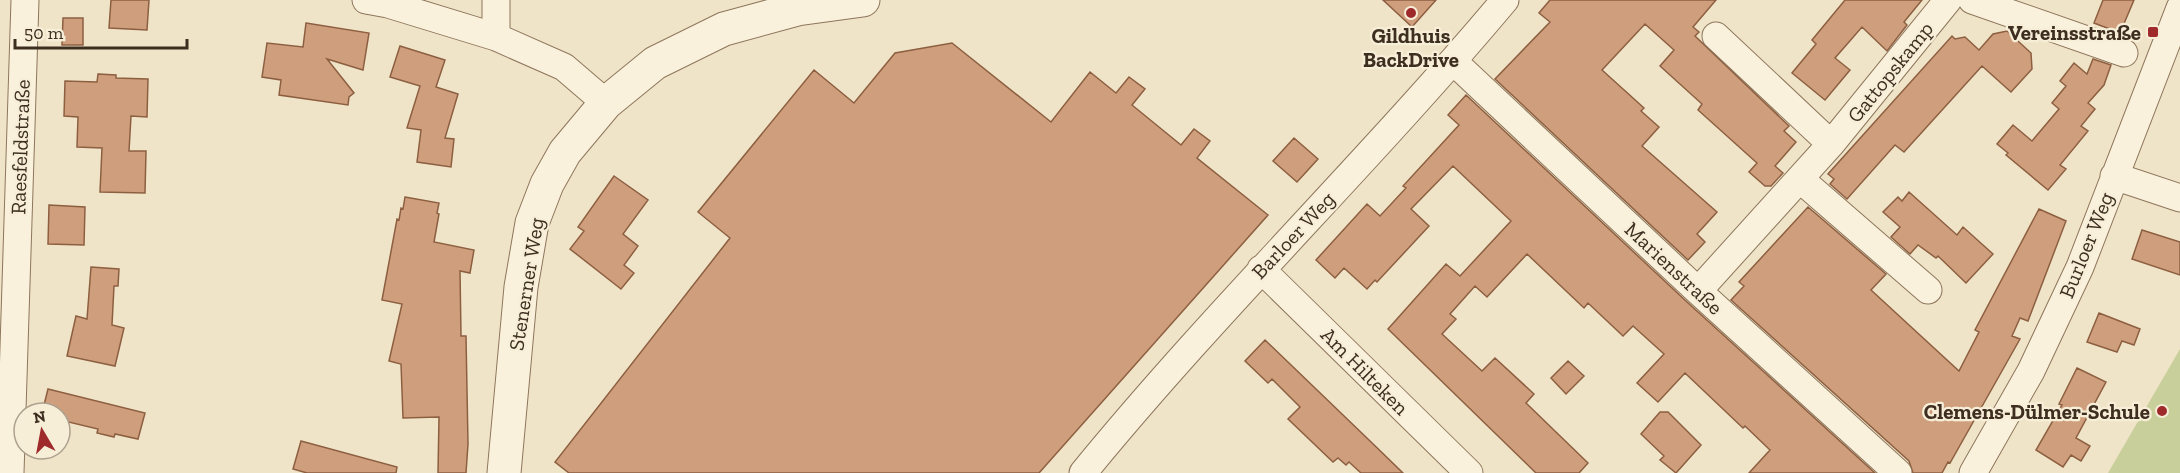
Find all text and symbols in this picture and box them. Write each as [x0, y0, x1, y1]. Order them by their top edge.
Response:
marker: Gildhuis BackDrive [1404, 6, 1418, 20]
scale bar [15, 12, 188, 50]
street label: Gattopskamp [1842, 17, 1938, 127]
place label: Vereinsstraße [2008, 20, 2141, 45]
text: 50 m [24, 22, 64, 44]
place label: Gildhuis BackDrive [1363, 23, 1459, 72]
marker: Vereinsstraße [2146, 25, 2160, 39]
street label: Raesfeldstraße [5, 79, 35, 215]
street label: Barloer Weg [1246, 186, 1340, 284]
street label: Burloer Weg [2053, 188, 2119, 302]
street label: Stenerner Weg [503, 215, 549, 352]
street label: Marienstraße [1620, 216, 1728, 320]
street label: Am Hilteken [1316, 322, 1414, 420]
place label: Clemens-Dülmer-Schule [1924, 399, 2150, 424]
north arrow [12, 401, 72, 461]
marker: Clemens-Dülmer-Schule [2155, 404, 2169, 418]
text: N [32, 406, 47, 427]

